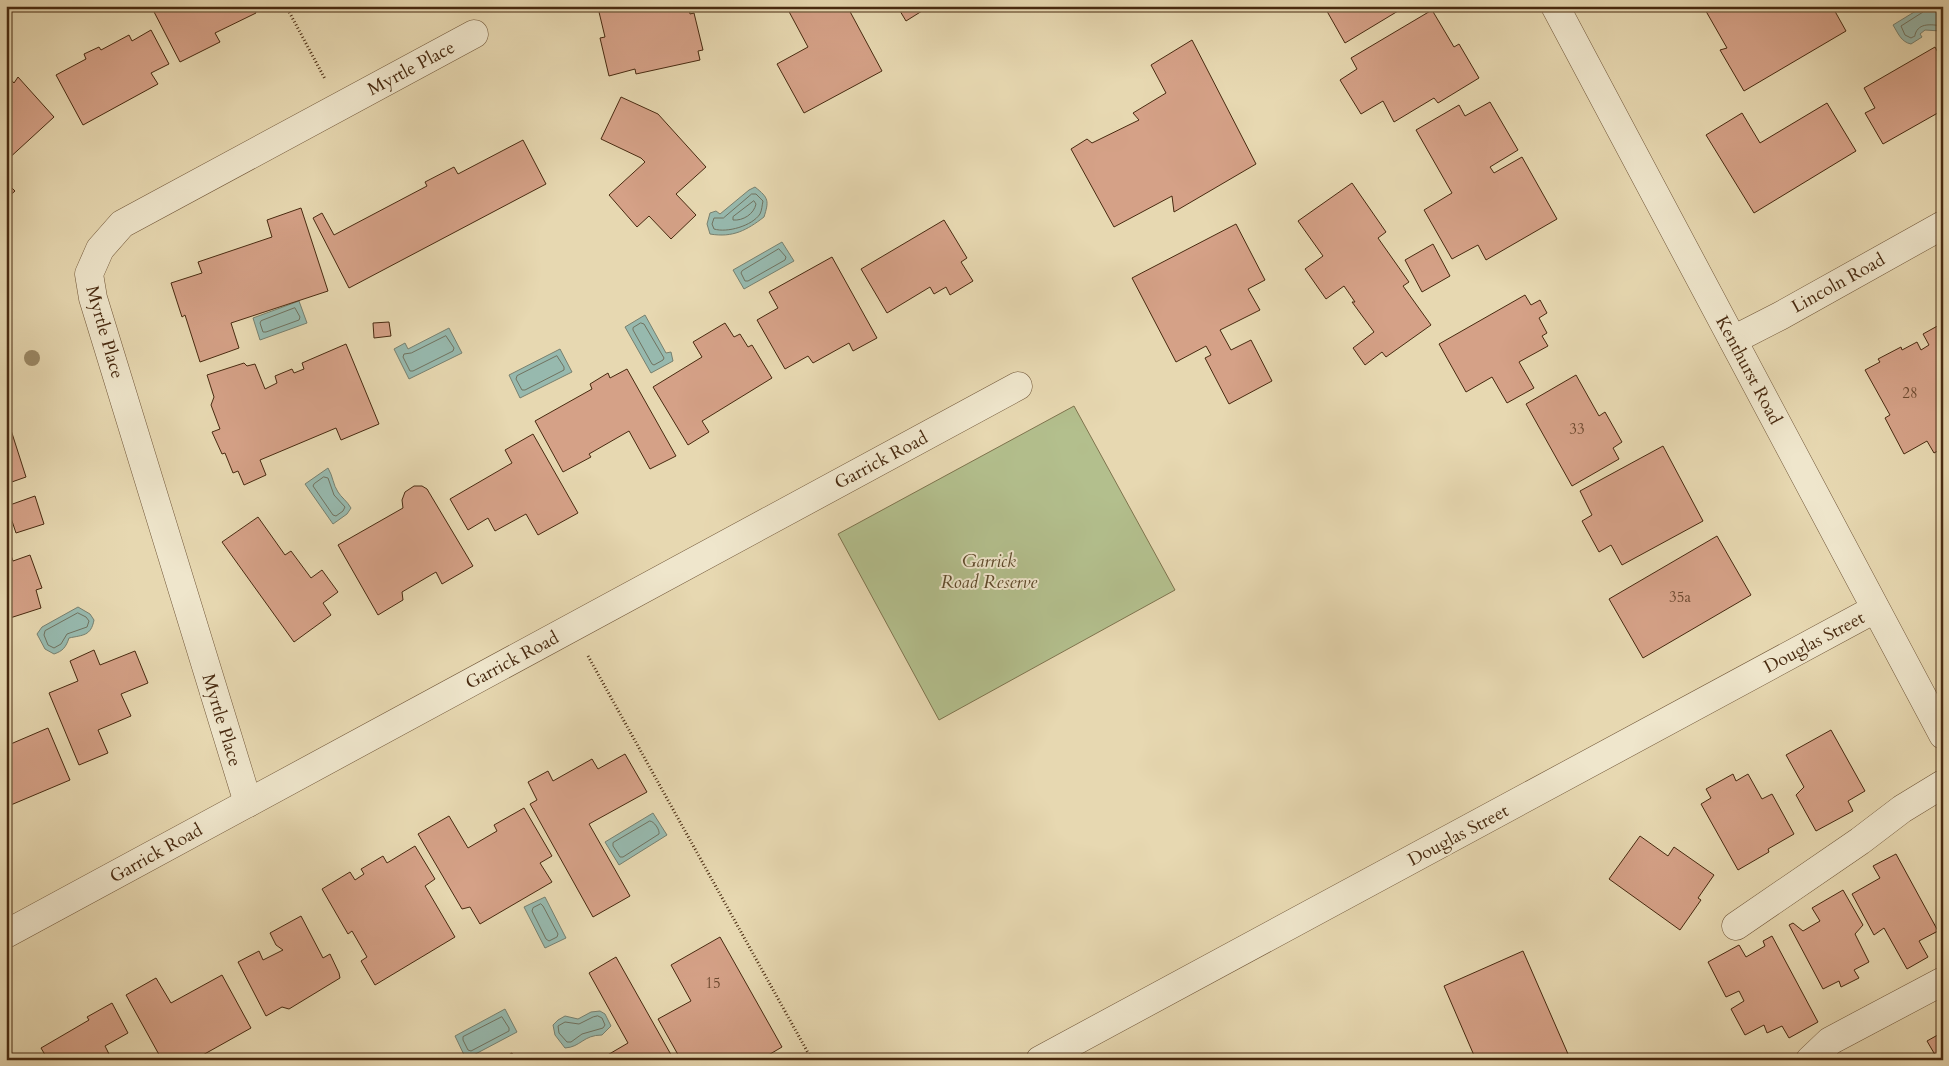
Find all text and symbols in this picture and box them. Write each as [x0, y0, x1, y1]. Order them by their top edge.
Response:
street label: Myrtle Place [363, 35, 459, 102]
street label: Lincoln Road [1787, 247, 1890, 319]
street label: Myrtle Place [79, 283, 130, 382]
street label: Kenthurst Road [1709, 311, 1788, 429]
house number: 28 [1902, 383, 1918, 403]
house number: 33 [1569, 419, 1585, 439]
street label: Garrick Road [830, 425, 933, 496]
park label: Garrick Road Reserve [941, 549, 1038, 595]
house number: 35a [1669, 587, 1691, 607]
street label: Douglas Street [1759, 605, 1869, 679]
street label: Garrick Road [461, 625, 564, 696]
street label: Myrtle Place [196, 671, 247, 770]
street label: Douglas Street [1403, 798, 1513, 872]
street label: Garrick Road [105, 817, 207, 889]
house number: 15 [705, 973, 721, 993]

